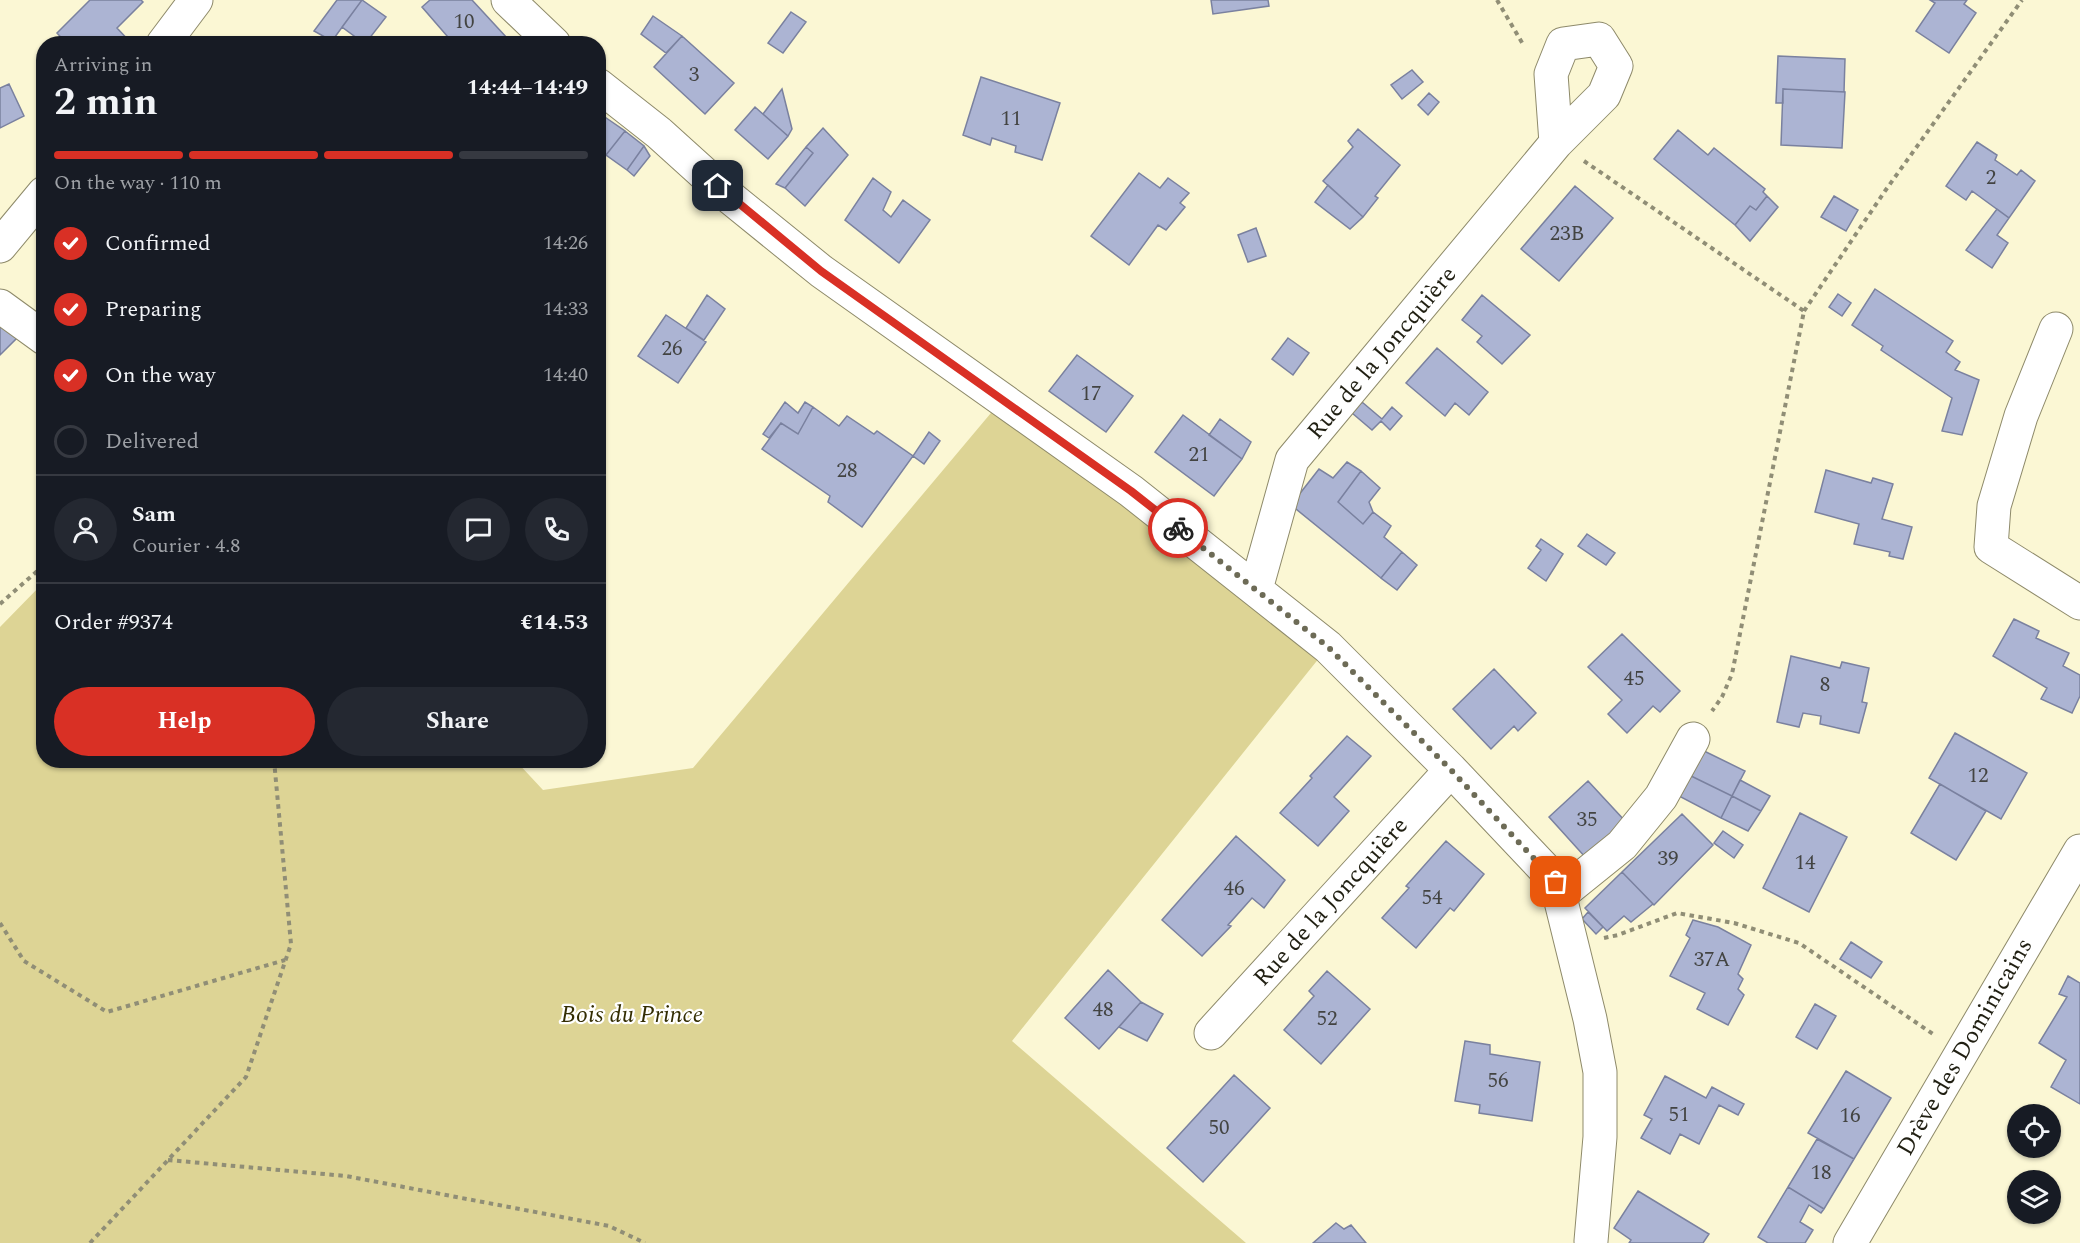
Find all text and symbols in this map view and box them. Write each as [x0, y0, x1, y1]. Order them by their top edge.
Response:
house number: 10 [454, 6, 475, 38]
text: Arriving in [54, 50, 152, 80]
house number: 3 [689, 59, 700, 91]
text: 14:44–14:49 [466, 71, 588, 104]
text: 2 min [54, 73, 158, 132]
house number: 11 [1001, 103, 1022, 135]
pin [692, 160, 743, 211]
house number: 2 [1986, 162, 1996, 194]
text: On the way · 110 m [54, 168, 222, 198]
icon: home [701, 169, 734, 202]
house number: 23B [1550, 218, 1584, 250]
icon: check [54, 227, 87, 260]
text: Confirmed [105, 227, 211, 260]
text: 14:26 [543, 228, 588, 258]
street label: Rue de la Joncquière [1298, 258, 1466, 448]
icon: check [54, 293, 87, 326]
text: Preparing [105, 293, 202, 326]
text: 14:33 [543, 294, 588, 324]
house number: 26 [662, 333, 683, 365]
icon: check [54, 359, 87, 392]
text: On the way [105, 359, 216, 392]
text: 14:40 [543, 360, 588, 390]
house number: 17 [1081, 378, 1102, 410]
text: Delivered [105, 425, 199, 458]
house number: 21 [1189, 439, 1210, 471]
house number: 28 [837, 455, 858, 487]
button: person [54, 498, 117, 561]
text: Sam [132, 498, 176, 531]
button: chat [447, 498, 510, 561]
button: phone [525, 498, 588, 561]
courier [1148, 498, 1208, 558]
icon: bike [1162, 512, 1195, 545]
text: Courier · 4.8 [132, 531, 240, 561]
text: Order #9374 [54, 606, 173, 639]
text: €14.53 [520, 606, 588, 639]
house number: 45 [1624, 663, 1645, 695]
house number: 8 [1820, 669, 1830, 701]
button: Help [54, 687, 315, 756]
button: Share [327, 687, 588, 756]
house number: 12 [1968, 760, 1989, 792]
house number: 35 [1577, 804, 1598, 836]
street label: Rue de la Joncquière [1245, 809, 1417, 995]
house number: 39 [1658, 843, 1679, 875]
house number: 14 [1795, 847, 1816, 879]
pin [1530, 856, 1581, 907]
icon: bag [1539, 865, 1572, 898]
house number: 46 [1224, 873, 1245, 905]
house number: 54 [1422, 882, 1443, 914]
street label: Drève des Dominicains [1888, 931, 2042, 1163]
house number: 37A [1694, 944, 1731, 976]
house number: 48 [1093, 994, 1114, 1026]
park label: Bois du Prince [561, 997, 703, 1033]
house number: 52 [1317, 1003, 1338, 1035]
house number: 56 [1488, 1065, 1509, 1097]
house number: 51 [1669, 1099, 1690, 1131]
house number: 16 [1840, 1100, 1861, 1132]
map controls [2007, 1104, 2061, 1224]
button: locate [2007, 1104, 2061, 1158]
house number: 50 [1209, 1112, 1230, 1144]
house number: 18 [1811, 1157, 1832, 1189]
button: layers [2007, 1170, 2061, 1224]

